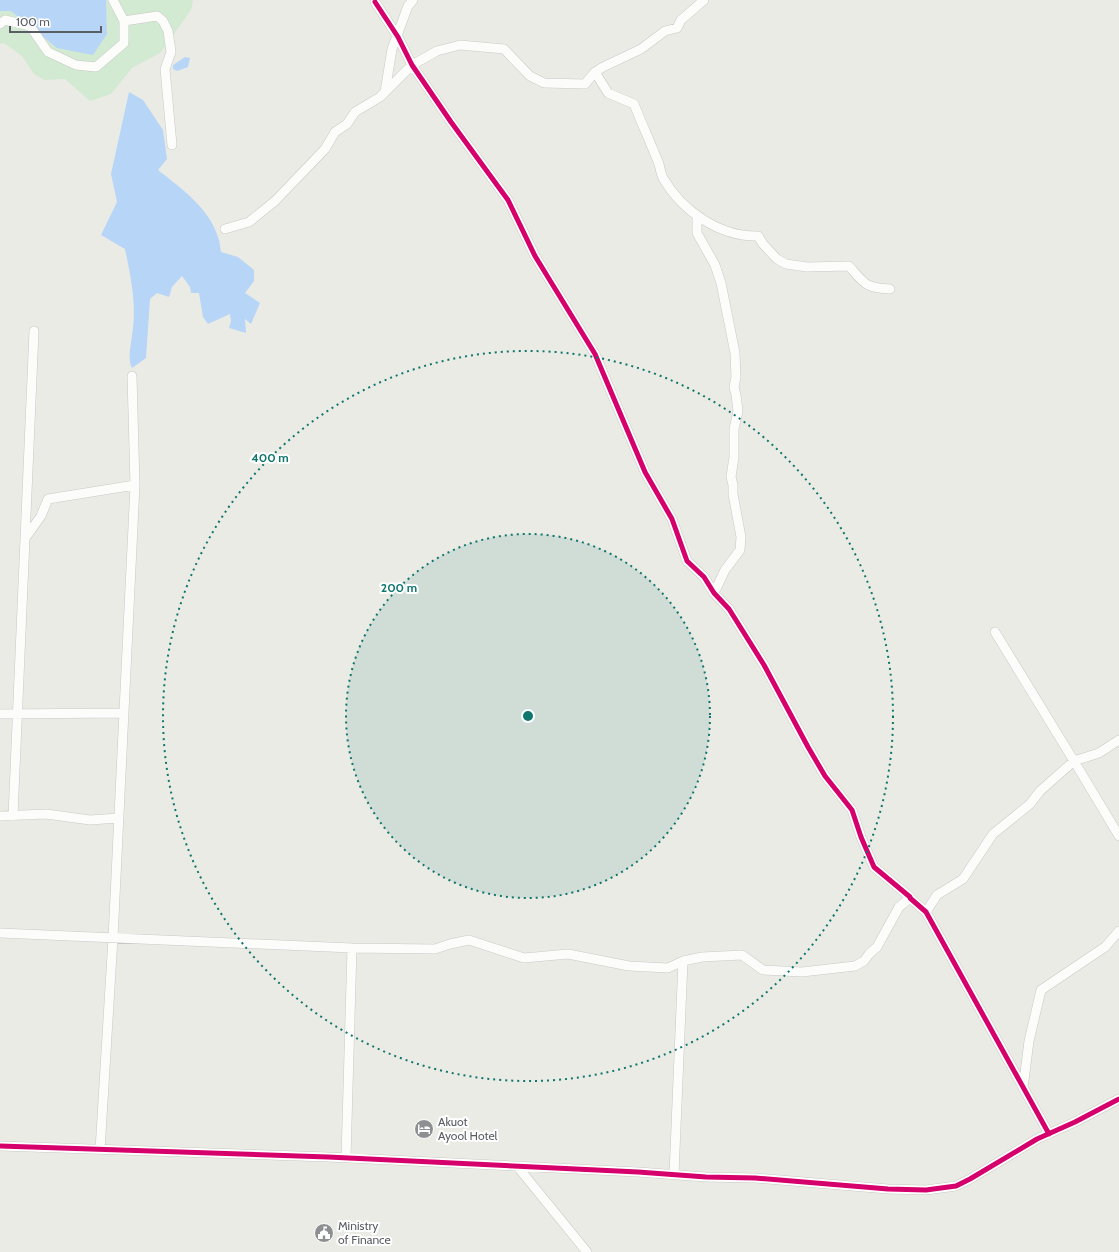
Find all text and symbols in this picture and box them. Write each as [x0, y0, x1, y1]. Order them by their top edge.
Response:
scale bar [10, 8, 101, 34]
text: 100 m [16, 14, 50, 29]
text: 400 m [251, 450, 289, 465]
text: 200 m [381, 580, 417, 595]
centre of rings [521, 709, 535, 723]
place label: Akuot Ayool Hotel [438, 1114, 498, 1143]
hotel icon: Akuot Ayool Hotel [413, 1118, 435, 1140]
place label: Ministry of Finance [338, 1218, 391, 1247]
public building icon: Ministry of Finance [313, 1222, 335, 1244]

